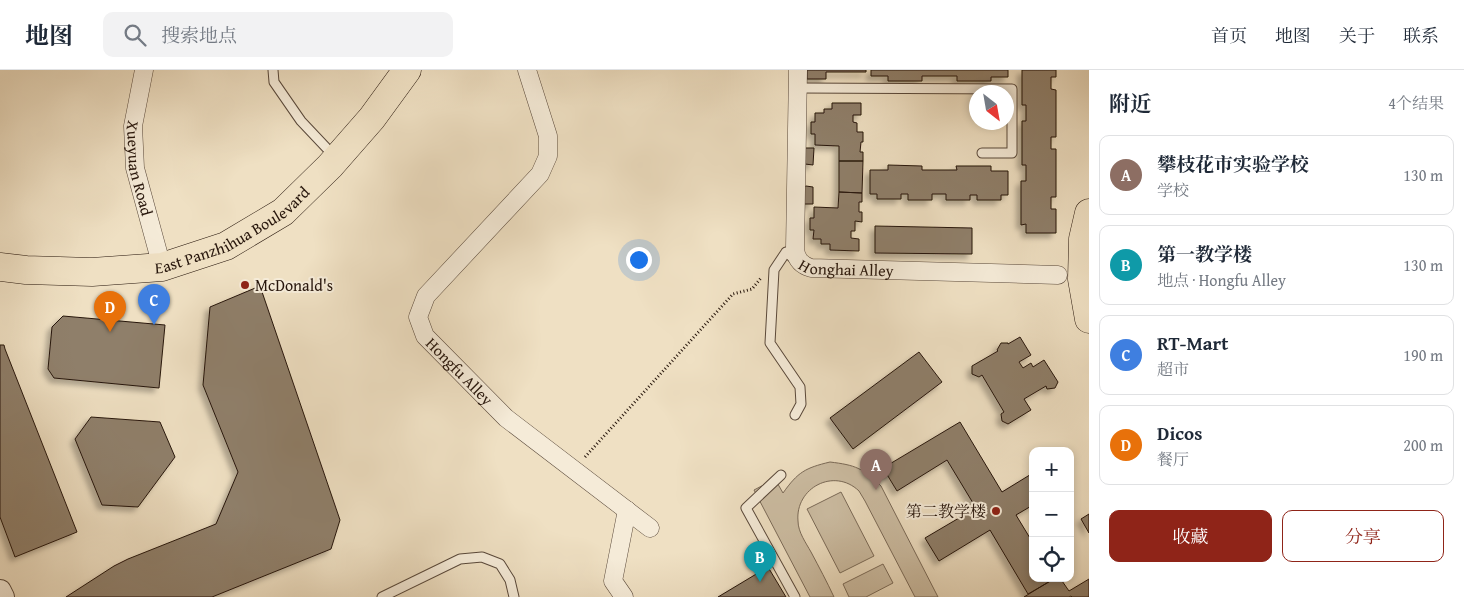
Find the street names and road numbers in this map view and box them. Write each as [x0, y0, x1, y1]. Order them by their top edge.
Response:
street label: Xueyuan Road [120, 119, 160, 219]
street label: East Panzhihua Boulevard [154, 180, 315, 279]
street label: Honghai Alley [794, 252, 894, 282]
street label: Hongfu Alley [420, 332, 499, 411]

